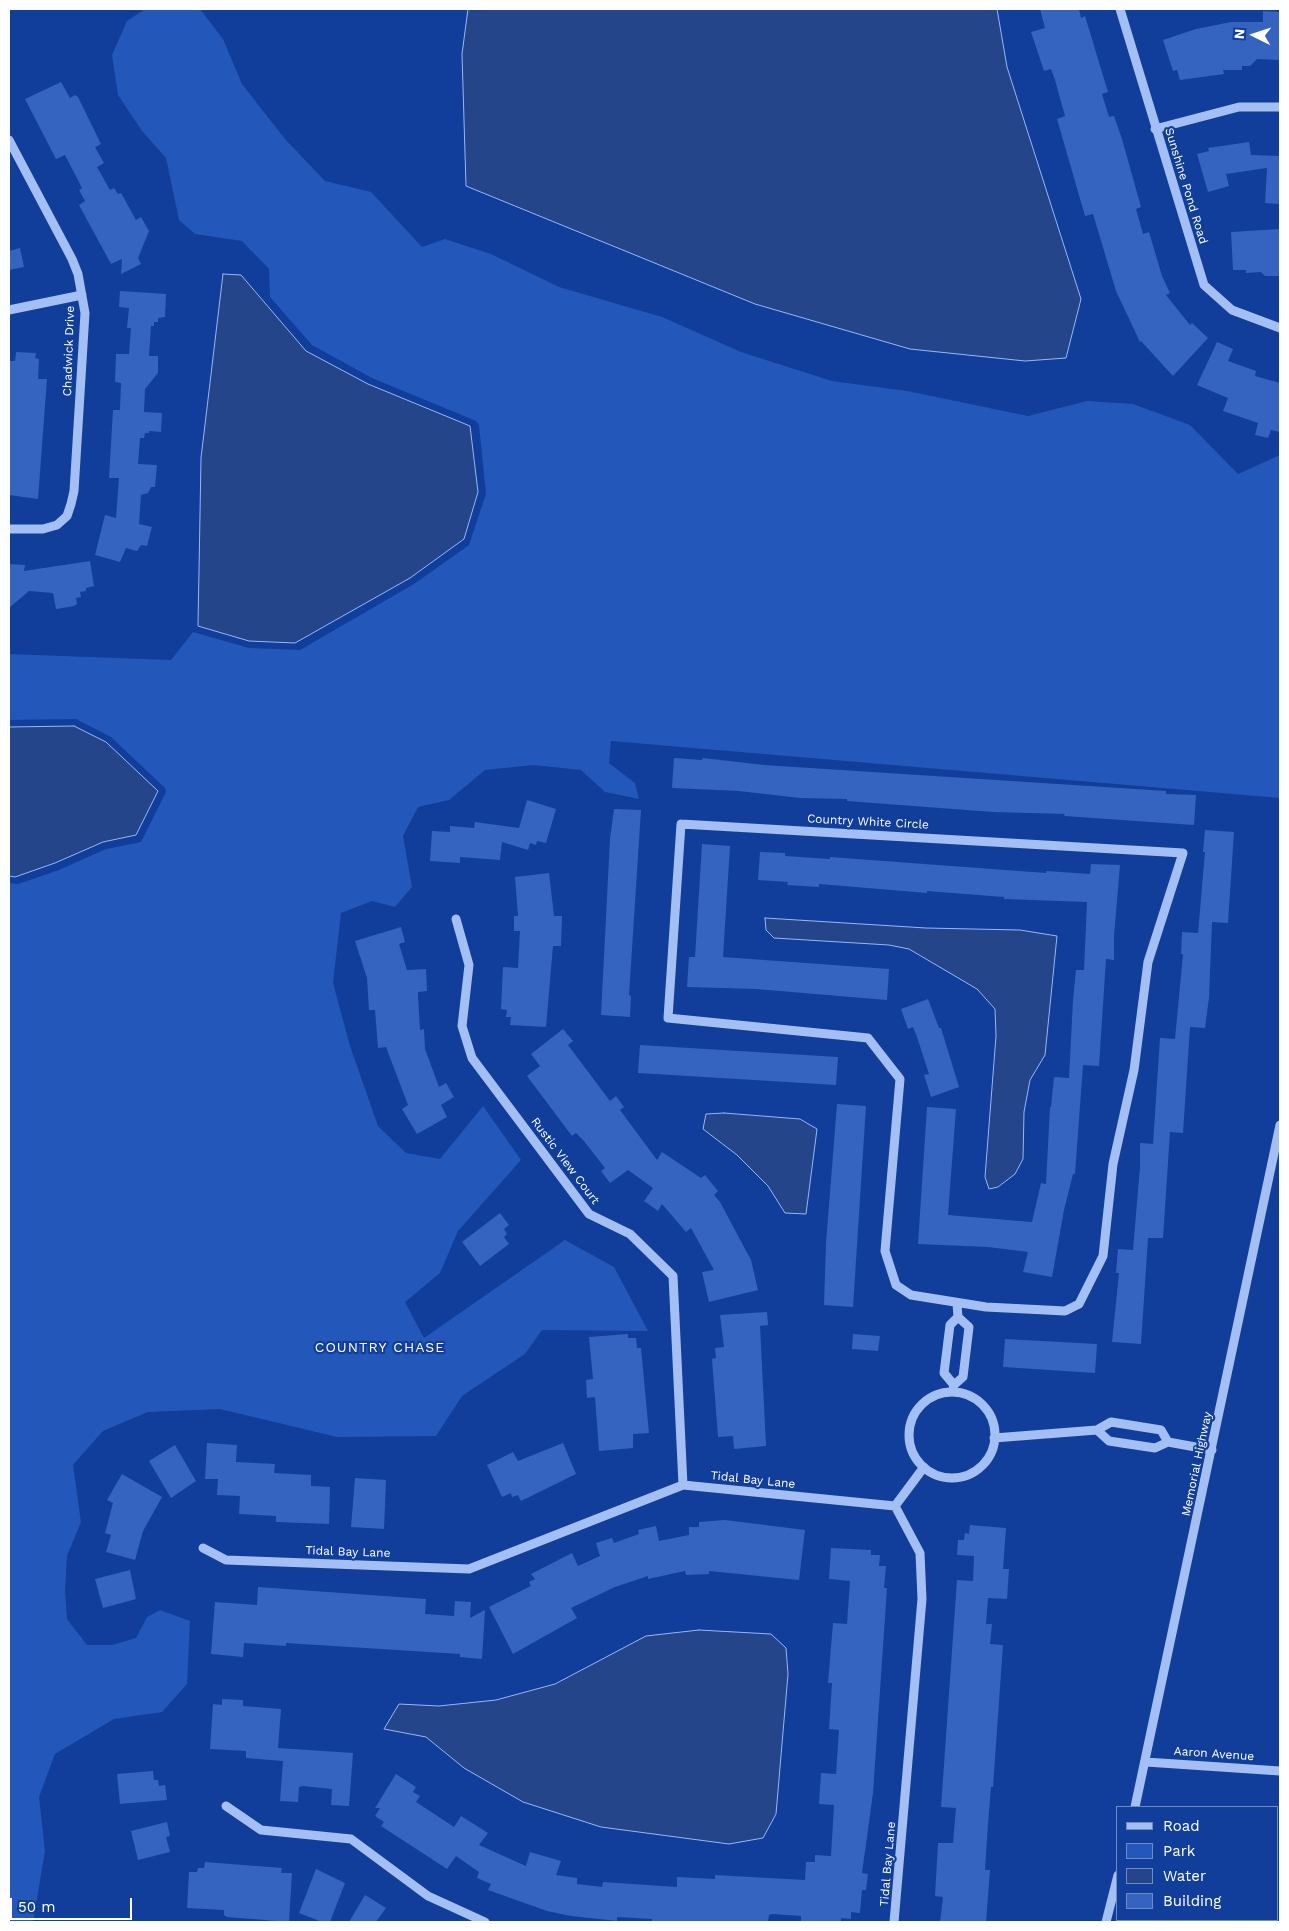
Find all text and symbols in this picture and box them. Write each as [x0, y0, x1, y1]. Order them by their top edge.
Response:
north arrow [1229, 10, 1279, 60]
text: N [1231, 28, 1247, 40]
street label: Sunshine Pond Road [1161, 126, 1211, 246]
street label: Chadwick Drive [60, 305, 78, 397]
street label: Country White Circle [807, 812, 929, 832]
street label: Rustic View Court [528, 1115, 602, 1207]
district label: COUNTRY CHASE [313, 1340, 447, 1356]
street label: Memorial Highway [1179, 1410, 1215, 1518]
street label: Tidal Bay Lane [710, 1468, 796, 1492]
street label: Tidal Bay Lane [305, 1543, 391, 1561]
street label: Aaron Avenue [1173, 1744, 1255, 1764]
legend [1116, 1806, 1279, 1921]
text: Road [1163, 1817, 1200, 1835]
street label: Tidal Bay Lane [877, 1821, 899, 1907]
text: Park [1163, 1842, 1195, 1860]
text: Water [1163, 1867, 1206, 1885]
scale bar [12, 1888, 135, 1920]
text: Building [1163, 1892, 1221, 1910]
text: 50 m [18, 1898, 55, 1916]

